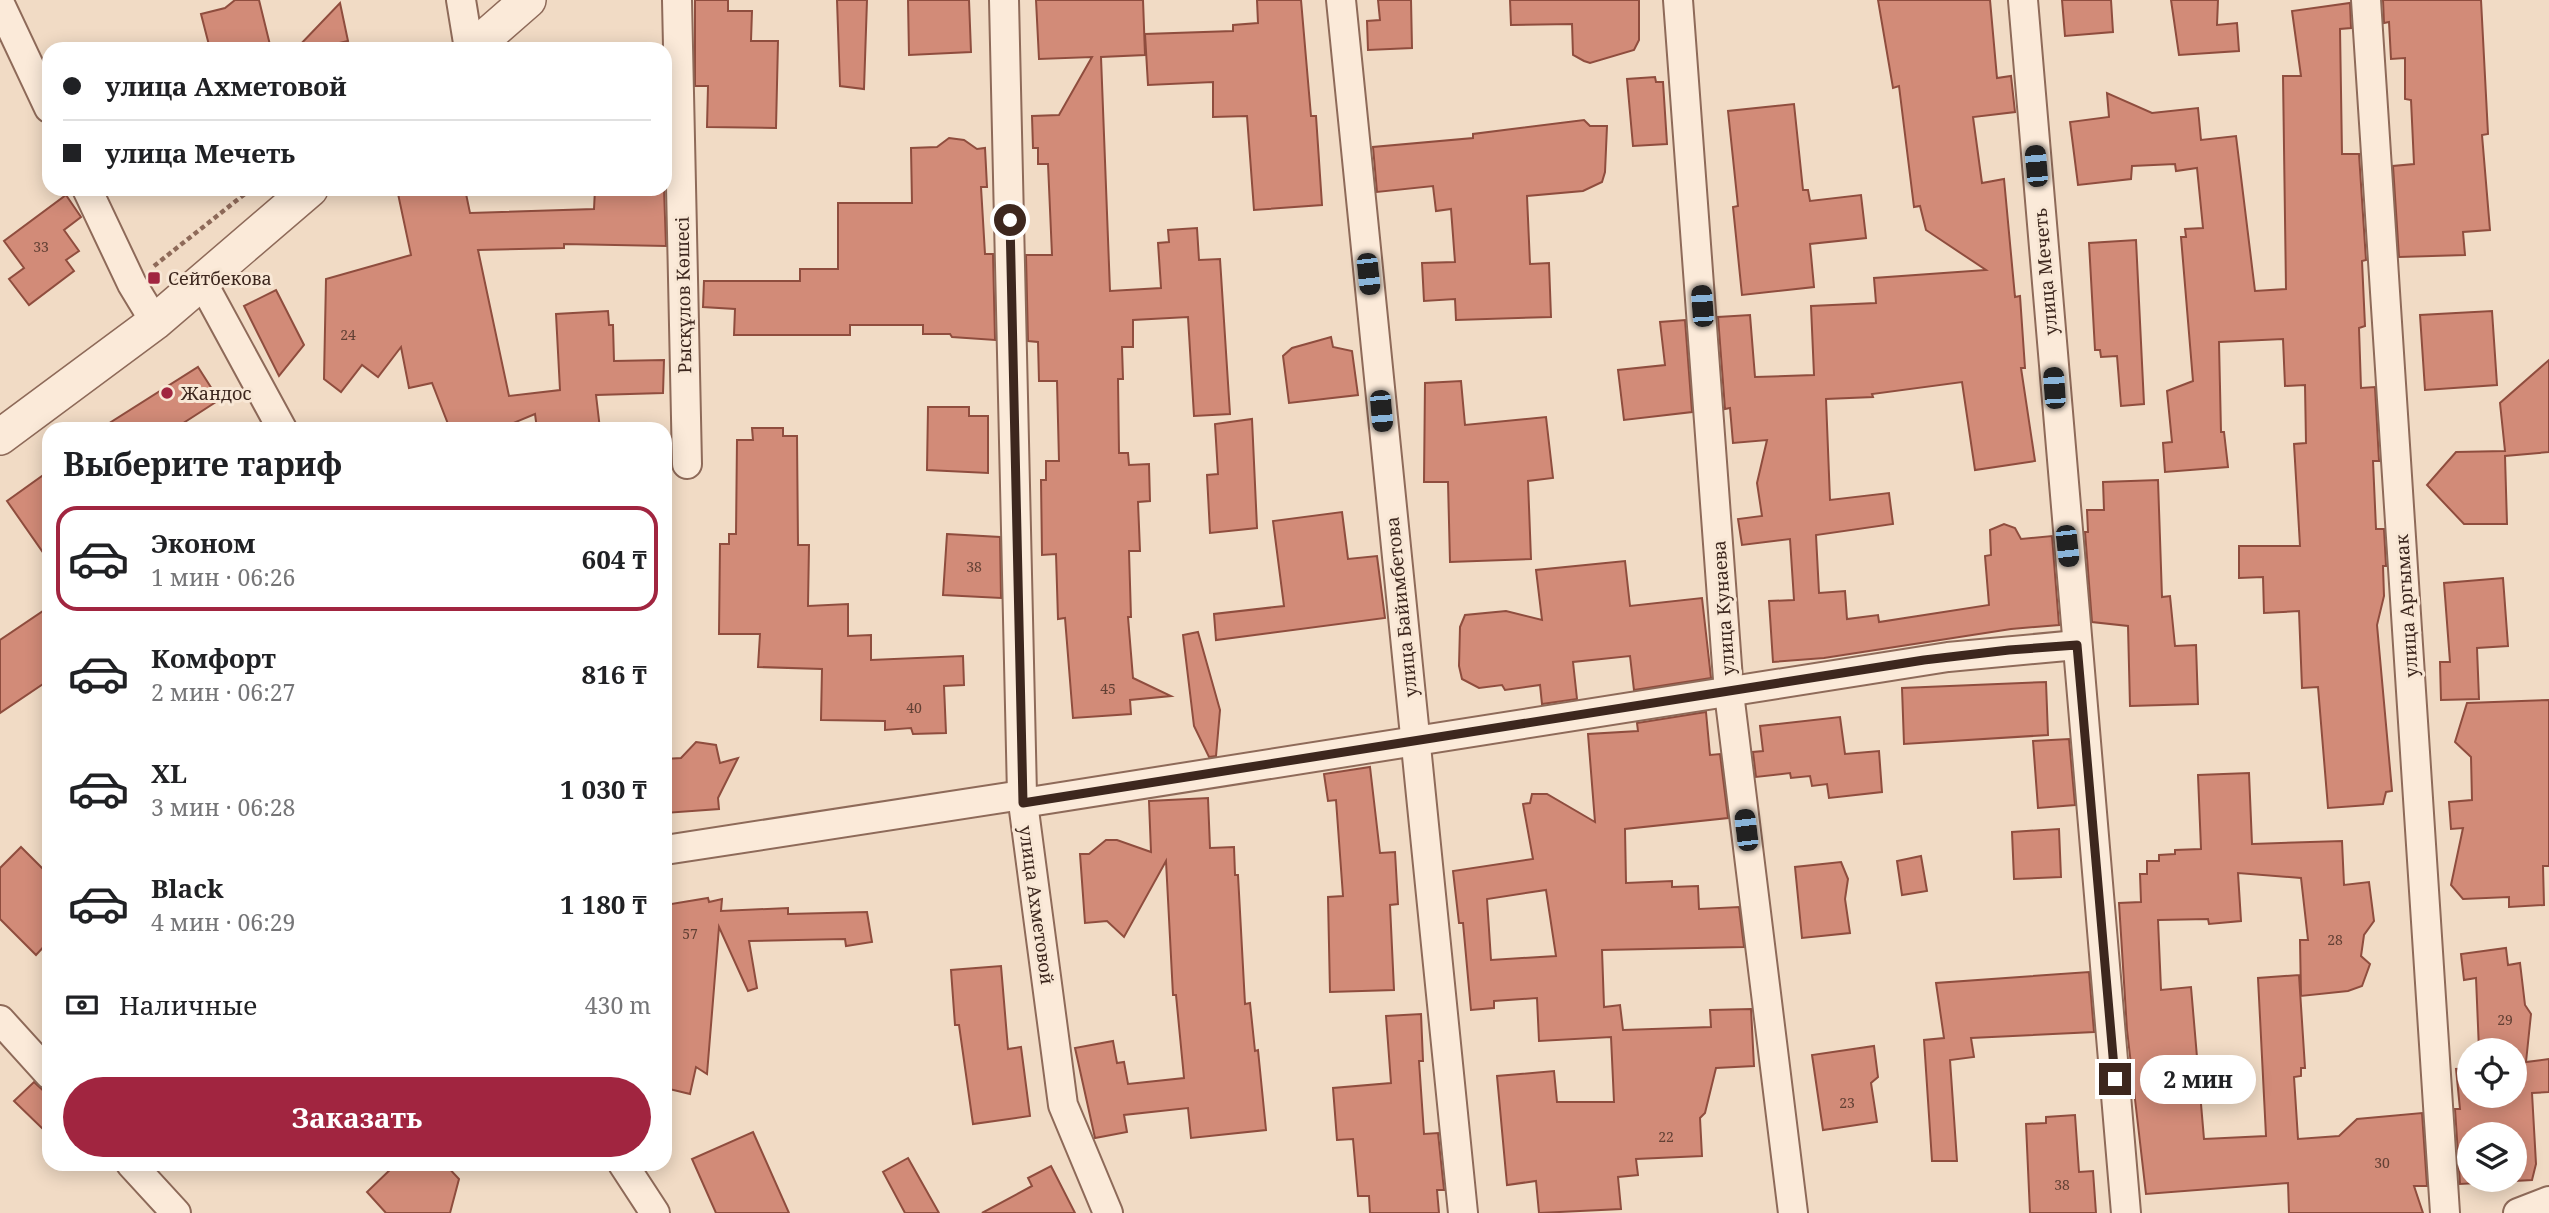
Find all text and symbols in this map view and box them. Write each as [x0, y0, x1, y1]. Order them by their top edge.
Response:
text: улица Ахметовой [105, 68, 347, 104]
text: улица Мечеть [105, 135, 295, 171]
car [2024, 144, 2049, 188]
route start [994, 204, 1026, 236]
street label: улица Мечеть [2027, 207, 2063, 336]
street label: Рысқұлов Көшесі [670, 216, 696, 374]
house number: 33 [33, 237, 49, 256]
car [1356, 252, 1381, 296]
place label: Сейтбекова [168, 266, 272, 290]
marker: Сейтбекова [146, 270, 162, 286]
car [1691, 284, 1714, 328]
house number: 24 [340, 325, 356, 344]
car [2043, 366, 2066, 410]
place label: Жандос [180, 381, 251, 405]
marker: Жандос [159, 385, 175, 401]
car [1369, 389, 1394, 433]
text: Выберите тариф [63, 442, 342, 485]
street label: улица Байимбетова [1380, 516, 1422, 698]
car [2055, 524, 2080, 568]
text: Эконом [151, 525, 255, 561]
icon: car [67, 527, 130, 590]
street label: улица Аргымак [2389, 533, 2423, 678]
street label: улица Кунаева [1706, 540, 1740, 676]
text: 604 ₸ [581, 541, 647, 577]
house number: 38 [966, 557, 982, 576]
text: 1 мин · 06:26 [151, 561, 295, 593]
text: Комфорт [151, 640, 276, 676]
icon: car [67, 642, 130, 705]
text: 816 ₸ [581, 656, 647, 692]
text: 2 мин · 06:27 [151, 676, 295, 708]
house number: 45 [1100, 679, 1116, 698]
house number: 40 [906, 698, 922, 717]
text: XL [151, 755, 187, 791]
icon: car [67, 757, 130, 820]
text: 1 030 ₸ [560, 771, 647, 807]
text: 3 мин · 06:28 [151, 791, 295, 823]
car [1734, 808, 1759, 852]
street label: улица Ахметовой [1014, 824, 1060, 986]
text: Black [151, 870, 224, 906]
icon: car [67, 872, 130, 935]
text: 1 180 ₸ [560, 886, 647, 922]
text: 4 мин · 06:29 [151, 906, 295, 938]
house number: 57 [682, 924, 698, 943]
house number: 28 [2327, 930, 2343, 949]
icon: cash [63, 986, 101, 1024]
text: Наличные [119, 987, 257, 1023]
text: 430 m [585, 989, 651, 1021]
house number: 29 [2497, 1010, 2513, 1029]
map controls [2457, 1038, 2527, 1192]
button: locate [2457, 1038, 2527, 1108]
callout: 2 мин [2140, 1054, 2255, 1104]
route end [2099, 1063, 2131, 1095]
text: 2 мин [2163, 1063, 2233, 1095]
button: Заказать [63, 1077, 651, 1157]
house number: 23 [1839, 1093, 1855, 1112]
button: layers [2457, 1122, 2527, 1192]
house number: 22 [1658, 1127, 1674, 1146]
house number: 30 [2374, 1153, 2390, 1172]
house number: 38 [2054, 1175, 2070, 1194]

